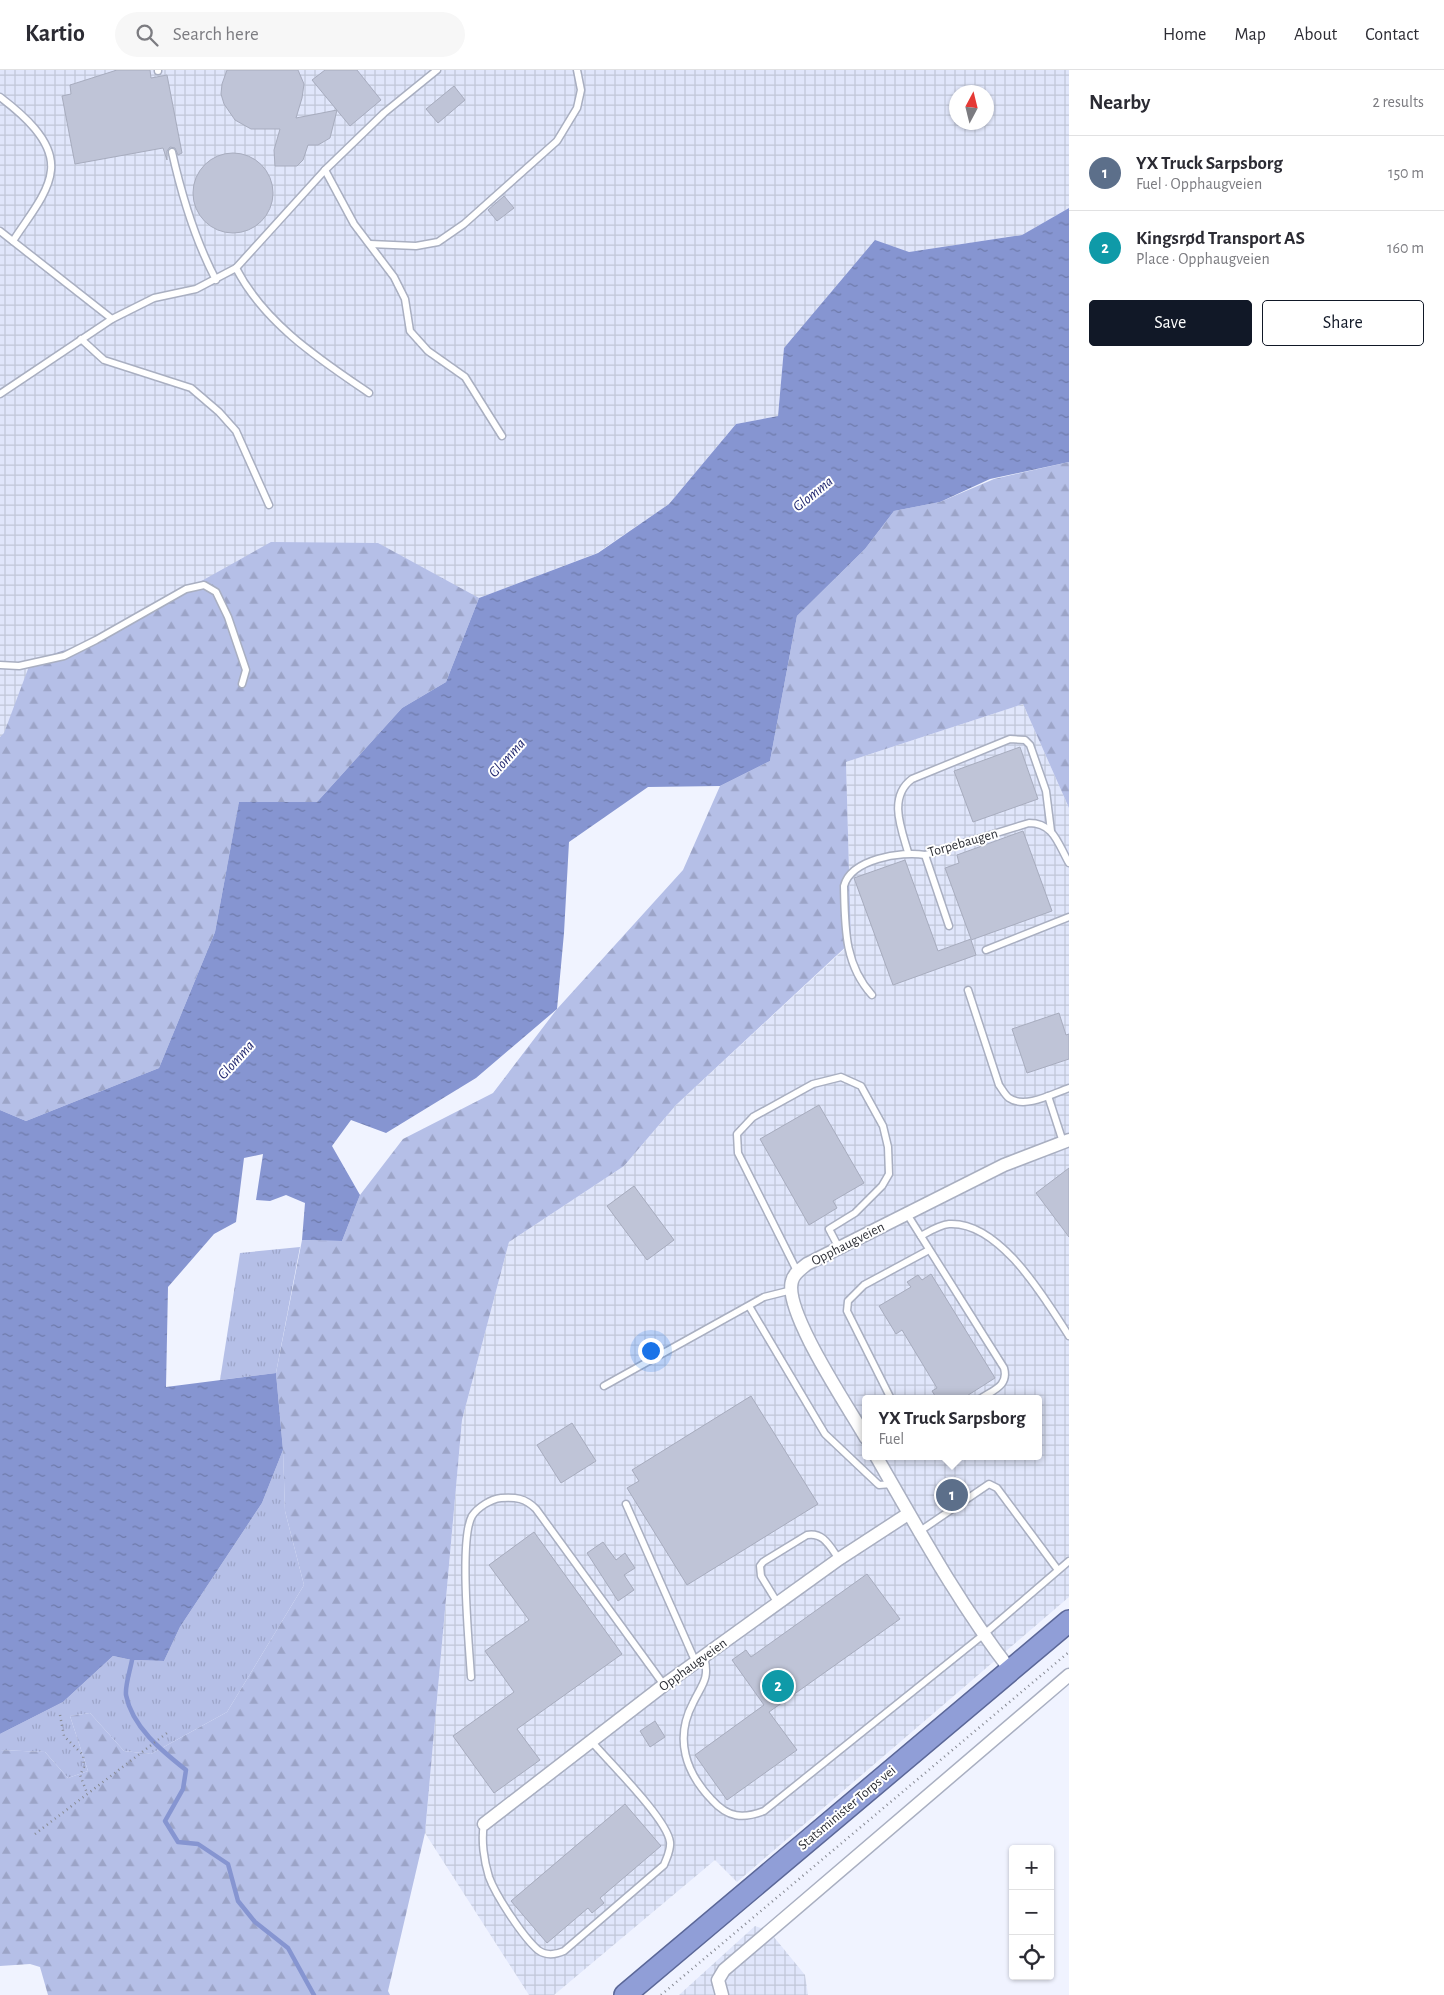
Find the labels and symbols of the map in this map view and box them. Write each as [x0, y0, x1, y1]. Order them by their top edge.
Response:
north arrow [949, 85, 994, 130]
water label: Glomma [790, 474, 836, 514]
water label: Glomma [486, 736, 528, 780]
street label: Torpebaugen [926, 826, 1000, 860]
water label: Glomma [215, 1038, 257, 1082]
street label: Opphaugveien [809, 1220, 887, 1268]
your location [638, 1338, 664, 1364]
pin: 1 [936, 1476, 968, 1514]
street label: Opphaugveien [656, 1636, 730, 1694]
pin: 2 [762, 1667, 794, 1705]
street label: Statsminister Torps vei [796, 1763, 898, 1853]

